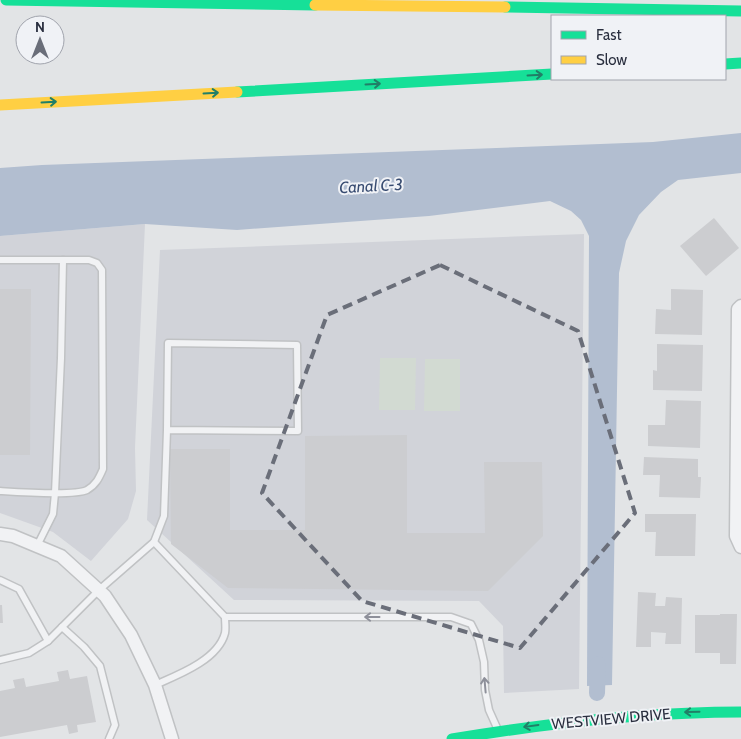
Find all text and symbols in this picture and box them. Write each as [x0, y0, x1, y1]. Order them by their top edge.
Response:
north arrow [15, 15, 65, 65]
legend [551, 15, 726, 80]
text: N [35, 18, 45, 36]
text: Fast [596, 26, 621, 44]
text: Slow [596, 51, 627, 69]
one-way arrow [527, 70, 543, 80]
one-way arrow [365, 80, 381, 89]
one-way arrow [203, 89, 219, 98]
one-way arrow [40, 98, 56, 107]
water label: Canal C-3 [339, 175, 403, 197]
one-way arrow [365, 612, 381, 622]
one-way arrow [480, 677, 490, 693]
street label: WESTVIEW DRIVE [551, 705, 671, 733]
one-way arrow [685, 708, 701, 717]
one-way arrow [524, 721, 540, 731]

